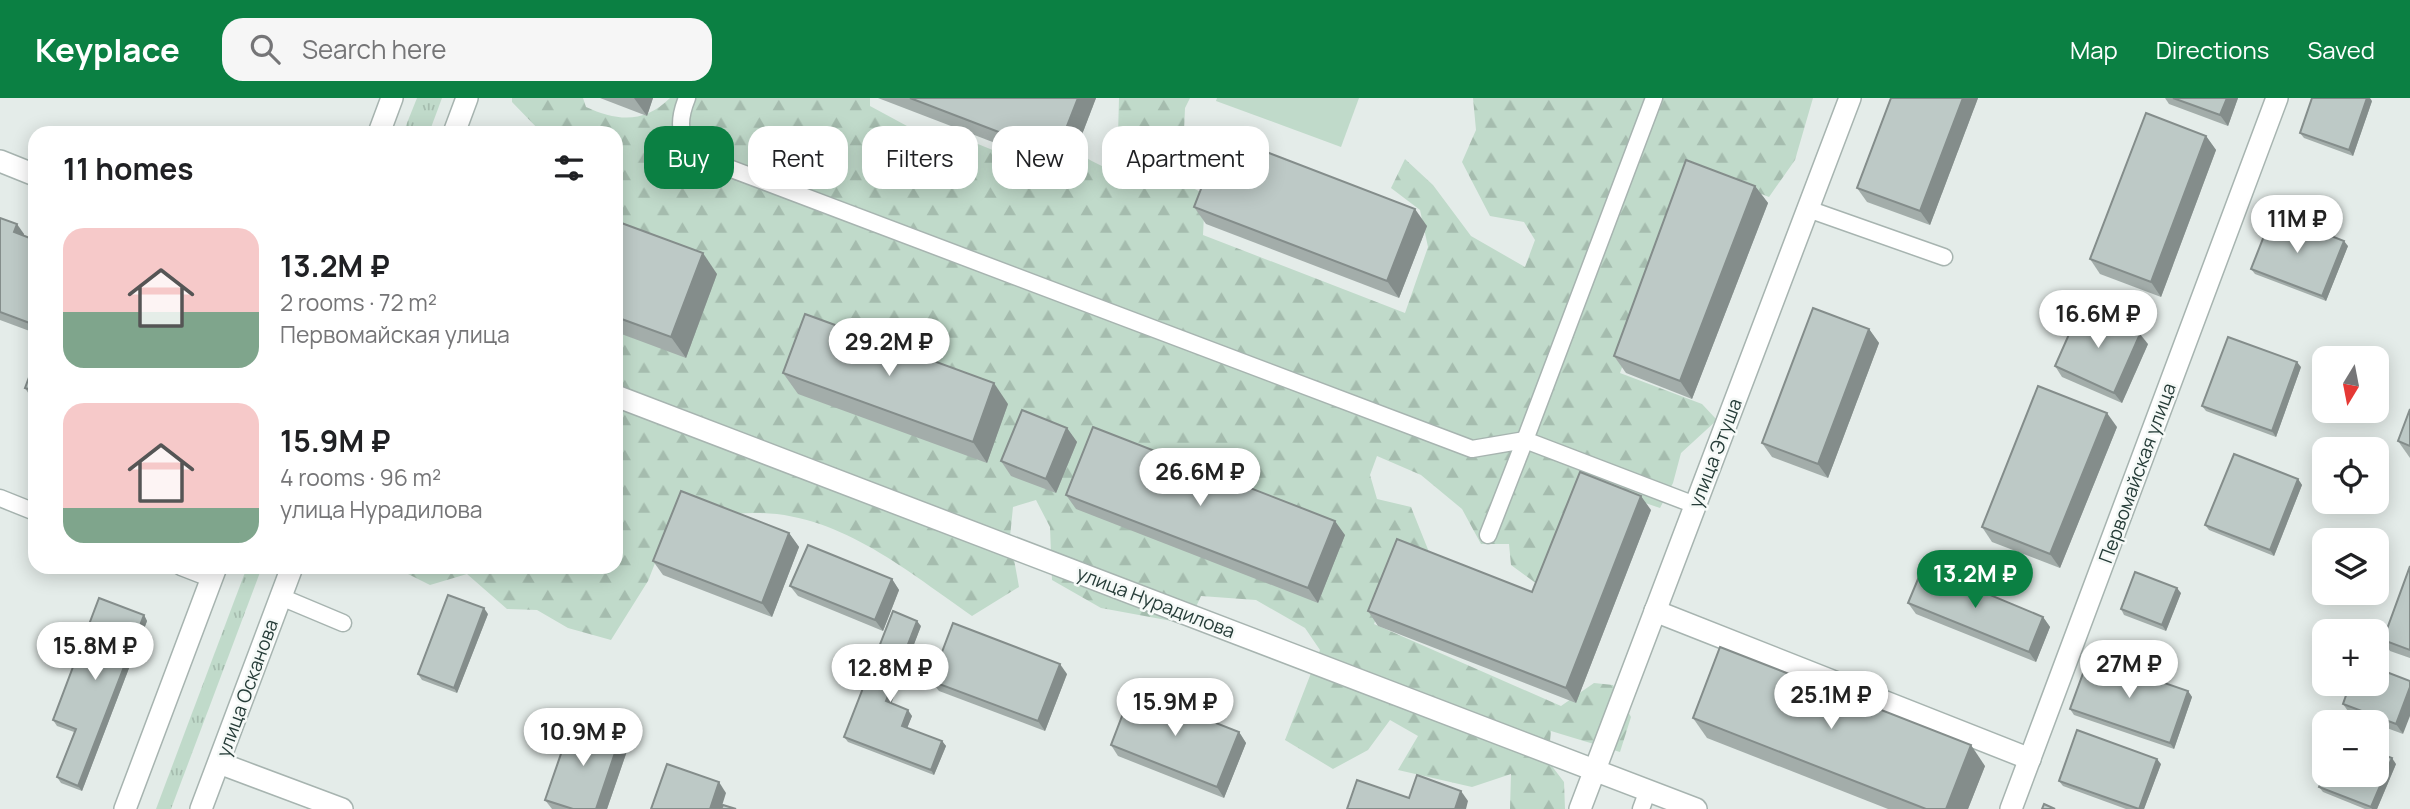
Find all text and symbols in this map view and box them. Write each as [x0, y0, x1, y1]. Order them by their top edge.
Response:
search box [222, 18, 712, 81]
text: Keyplace [35, 27, 180, 72]
icon: search [246, 30, 284, 68]
text: Search here [302, 31, 447, 67]
text: Map [2070, 33, 2118, 66]
text: Directions [2156, 33, 2269, 66]
text: Saved [2307, 33, 2375, 66]
chip: Buy [644, 126, 734, 189]
chip: Rent [748, 126, 848, 189]
chip: Filters [862, 126, 978, 189]
chip: New [992, 126, 1088, 189]
chip: Apartment [1102, 126, 1269, 189]
text: 11 homes [63, 148, 194, 189]
icon: filters [550, 149, 588, 187]
pin: 11M ₽ [2248, 195, 2346, 255]
text: 11M ₽ [2267, 202, 2327, 234]
text: 13.2M ₽ [280, 245, 390, 286]
icon: home [119, 256, 203, 340]
text: 2 rooms · 72 m² [280, 286, 437, 318]
pin: 16.6M ₽ [2033, 290, 2163, 350]
text: 16.6M ₽ [2055, 297, 2141, 329]
text: Первомайская улица [280, 318, 510, 350]
pin: 29.2M ₽ [824, 318, 954, 378]
text: 29.2M ₽ [845, 325, 933, 357]
north arrow [2312, 346, 2389, 424]
map controls [2312, 346, 2389, 787]
street label: Первомайская улица [2092, 379, 2182, 567]
street label: улица Этуша [1682, 395, 1748, 511]
text: 15.9M ₽ [280, 420, 391, 461]
icon: home [119, 431, 203, 515]
button: locate [2312, 437, 2389, 514]
pin: 26.6M ₽ [1135, 448, 1265, 508]
text: 26.6M ₽ [1155, 455, 1245, 487]
text: 4 rooms · 96 m² [280, 461, 441, 493]
text: улица Нурадилова [280, 493, 483, 525]
button: layers [2312, 528, 2389, 605]
pin: 13.2M ₽ [1910, 550, 2040, 610]
text: 13.2M ₽ [1933, 557, 2017, 589]
street label: улица Нурадилова [1073, 560, 1239, 644]
street label: улица Осканова [210, 615, 284, 761]
button: + [2312, 619, 2389, 696]
pin: 15.8M ₽ [30, 622, 160, 682]
text: 15.8M ₽ [53, 629, 137, 661]
pin: 27M ₽ [2080, 640, 2178, 700]
pin: 12.8M ₽ [825, 644, 955, 704]
text: 27M ₽ [2096, 647, 2162, 679]
text: 12.8M ₽ [848, 651, 932, 683]
pin: 25.1M ₽ [1766, 672, 1896, 731]
pin: 15.9M ₽ [1110, 678, 1240, 738]
text: 25.1M ₽ [1790, 678, 1872, 710]
text: 15.9M ₽ [1133, 685, 1217, 717]
pin: 10.9M ₽ [518, 708, 648, 768]
button: − [2312, 710, 2389, 787]
text: 10.9M ₽ [540, 715, 626, 747]

